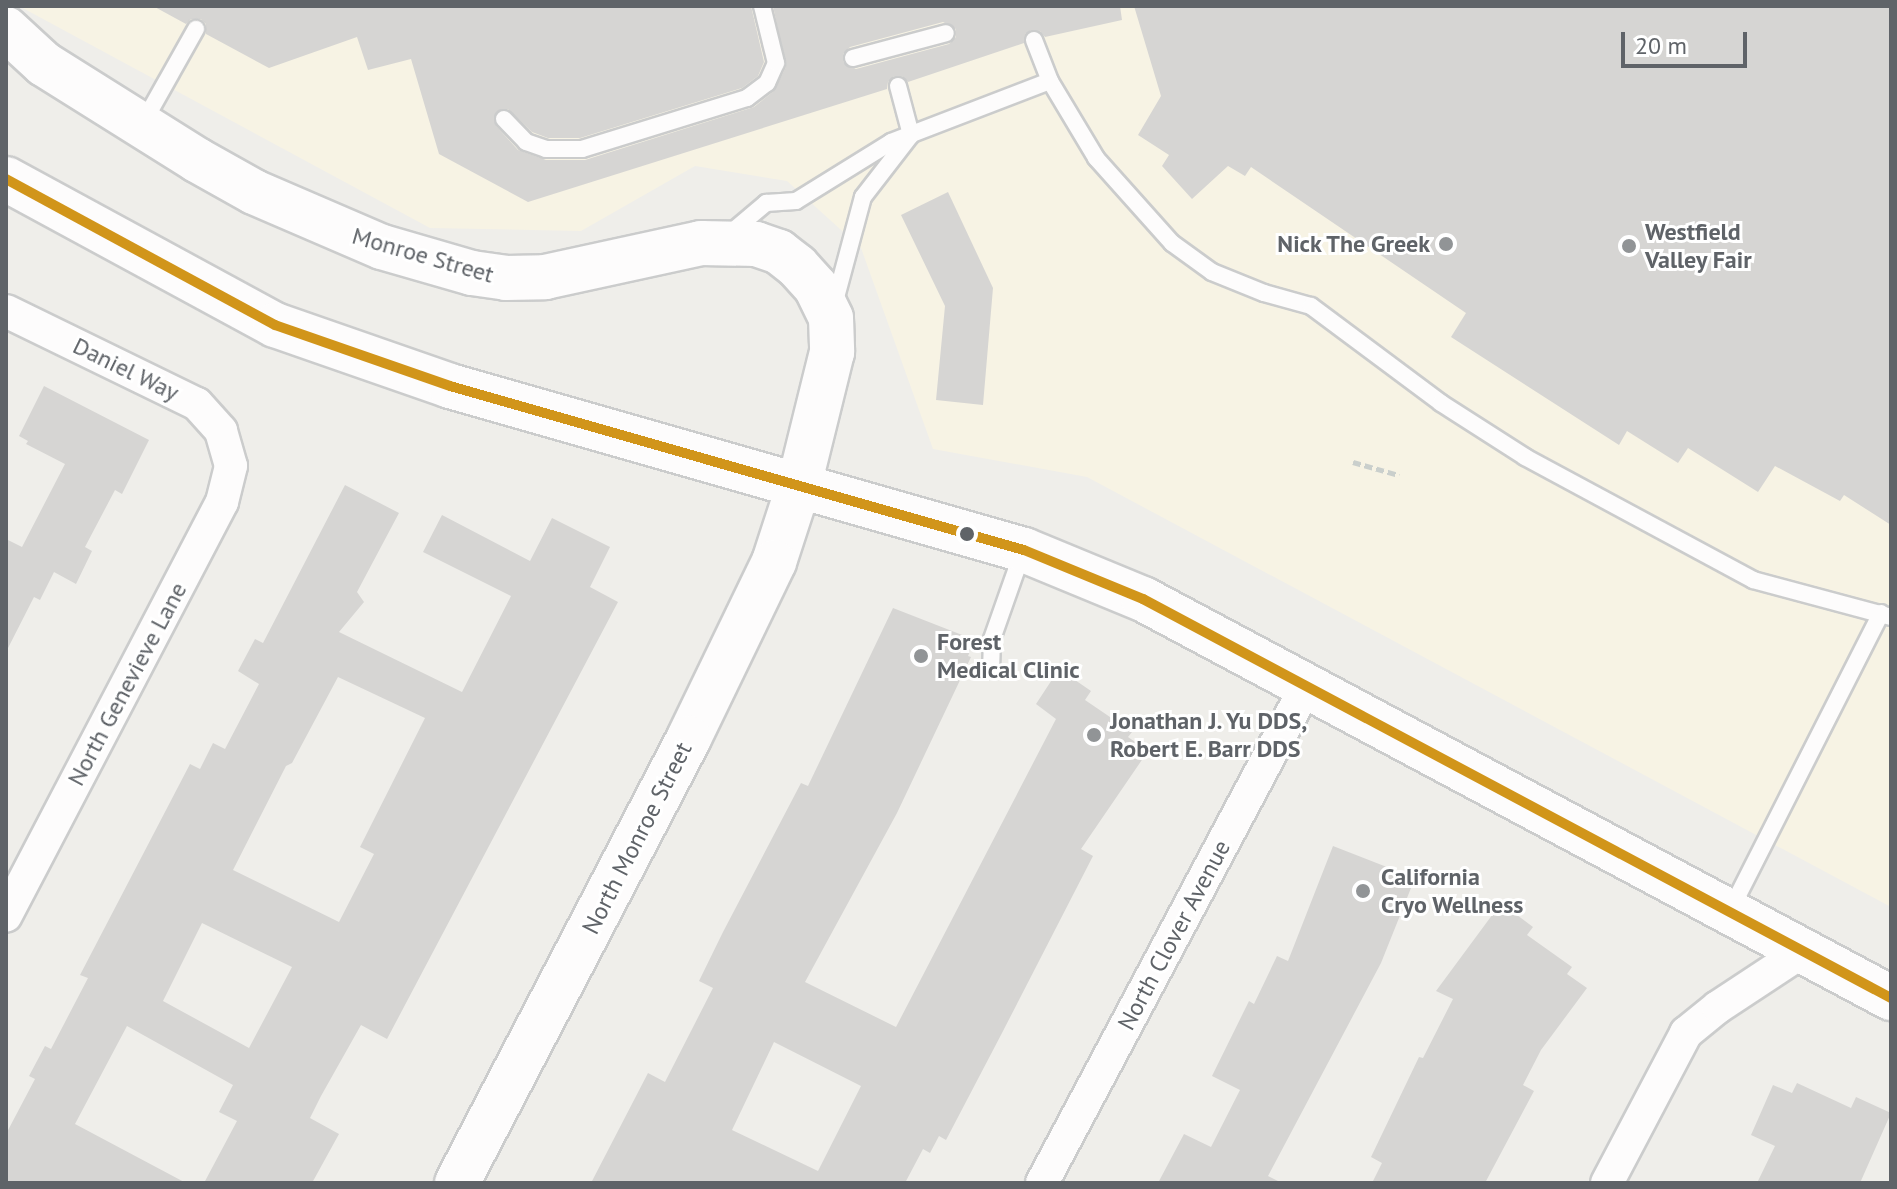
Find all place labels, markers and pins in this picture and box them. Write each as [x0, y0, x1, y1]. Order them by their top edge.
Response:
place label: Westfield Valley Fair [1645, 218, 1752, 274]
place label: Nick The Greek [1275, 230, 1430, 258]
marker: Nick The Greek [1437, 235, 1455, 253]
marker: Westfield Valley Fair [1620, 237, 1638, 255]
unlabelled marker [959, 526, 975, 542]
place label: Forest Medical Clinic [937, 628, 1080, 684]
marker: Forest Medical Clinic [912, 647, 930, 665]
place label: Jonathan J. Yu DDS, Robert E. Barr DDS [1110, 707, 1310, 763]
marker: Jonathan J. Yu DDS, Robert E. Barr DDS [1085, 726, 1103, 744]
place label: California Cryo Wellness [1381, 863, 1524, 919]
marker: California Cryo Wellness [1352, 880, 1374, 902]

